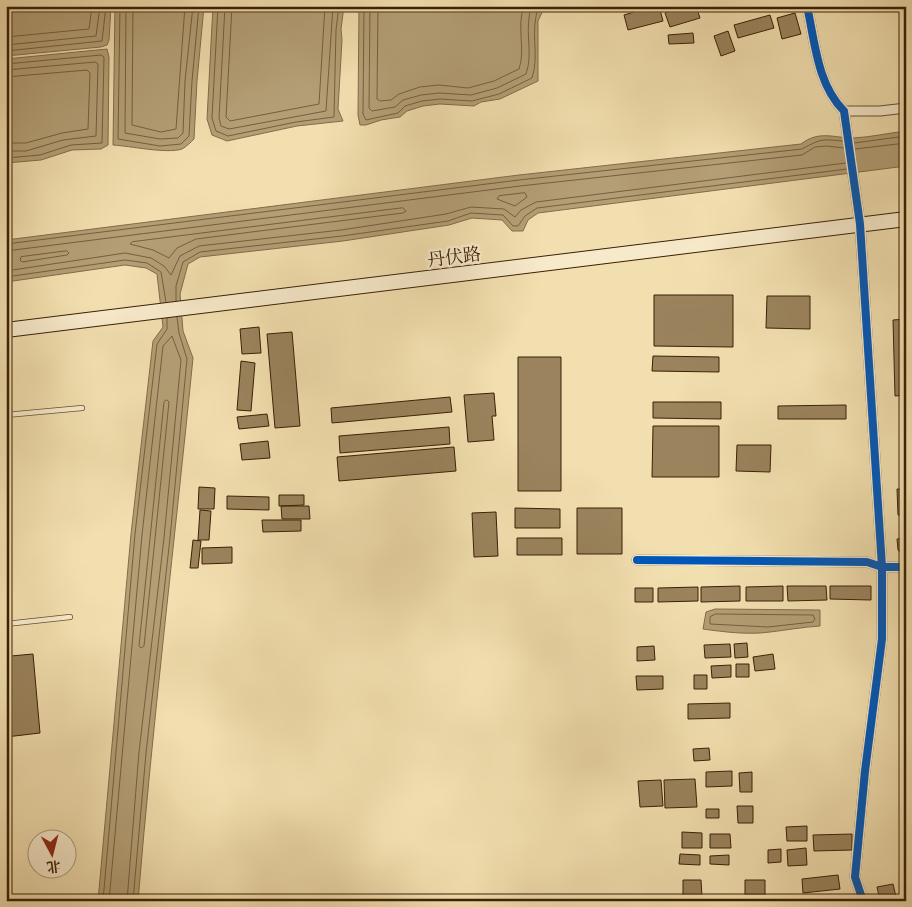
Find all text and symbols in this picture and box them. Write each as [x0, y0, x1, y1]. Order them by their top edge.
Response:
street label: 丹伏路 [426, 242, 482, 272]
north arrow [28, 830, 78, 880]
text: 北 [45, 856, 62, 877]

